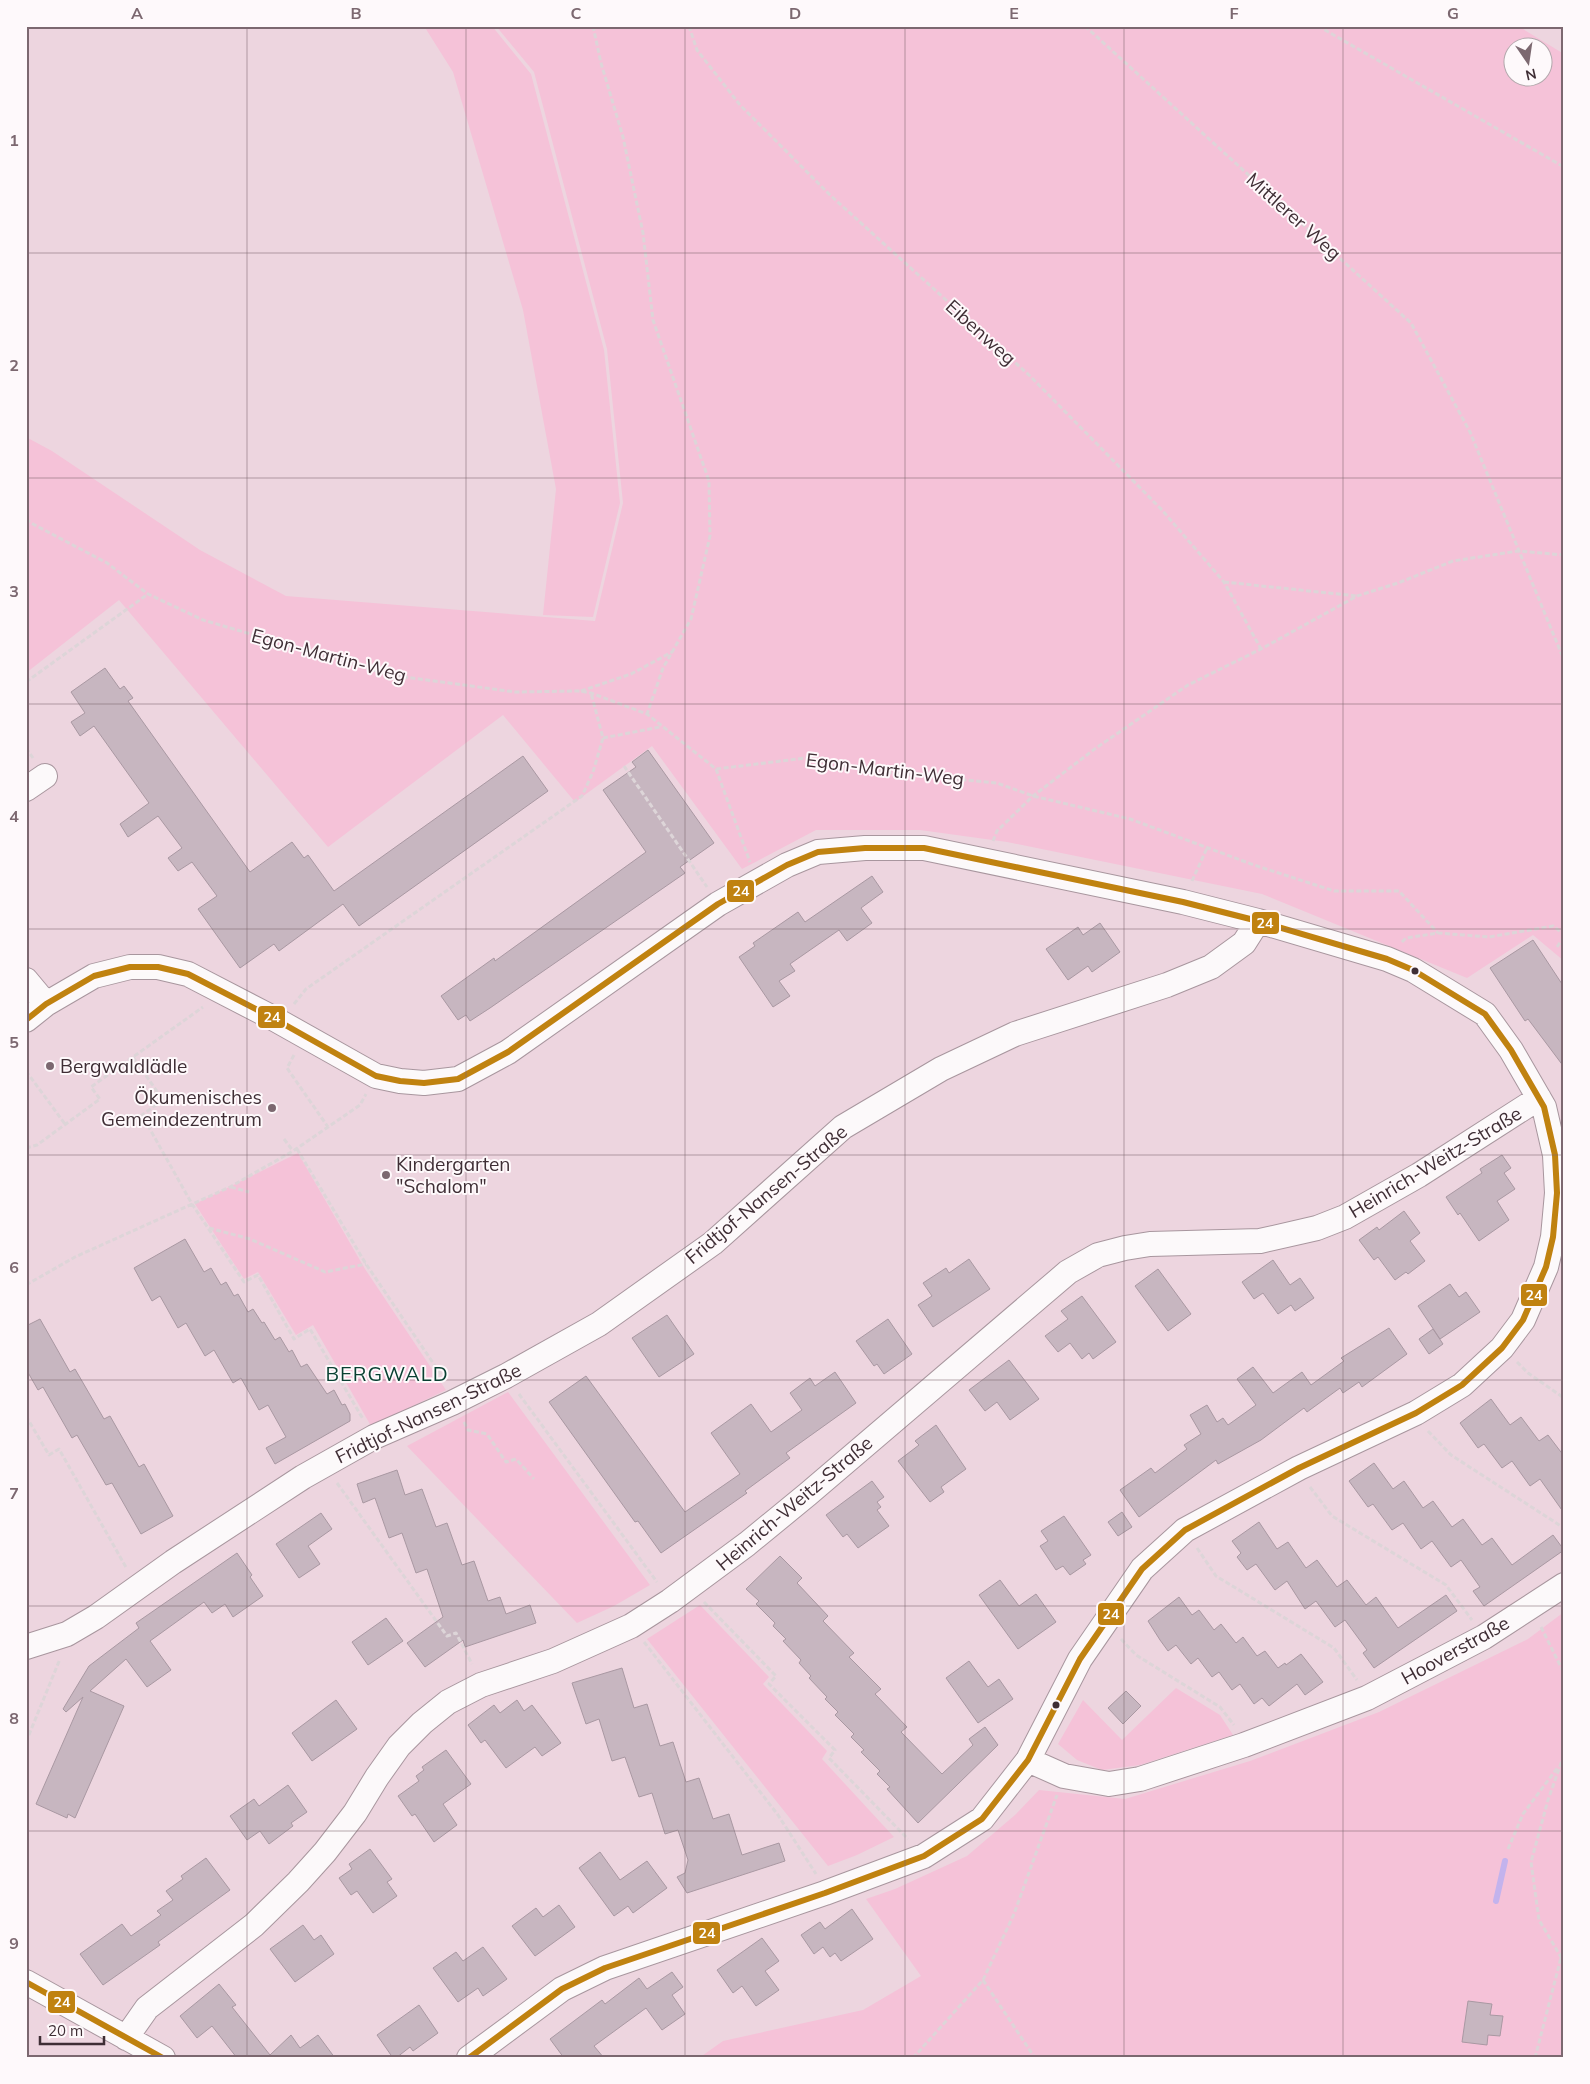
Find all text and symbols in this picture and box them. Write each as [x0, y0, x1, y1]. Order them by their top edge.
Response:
text: A [131, 3, 143, 23]
text: B [350, 3, 362, 23]
text: C [571, 3, 582, 23]
text: D [789, 3, 801, 23]
text: E [1009, 3, 1019, 23]
text: F [1229, 3, 1239, 23]
text: G [1447, 3, 1459, 23]
north arrow [1502, 38, 1552, 88]
text: N [1524, 65, 1538, 85]
text: 1 [9, 130, 19, 150]
street label: Mittlerer Weg [1242, 167, 1346, 265]
street label: Eibenweg [941, 294, 1021, 370]
text: 2 [9, 355, 19, 375]
text: 3 [9, 581, 19, 601]
street label: Egon-Martin-Weg [249, 623, 409, 687]
street label: Egon-Martin-Weg [805, 747, 965, 791]
text: 4 [9, 806, 19, 826]
line badge: 24 [726, 879, 755, 903]
text: 24 [733, 882, 750, 900]
line badge: 24 [1251, 911, 1280, 935]
text: 24 [1257, 914, 1274, 932]
unlabelled marker [1410, 966, 1420, 976]
line badge: 24 [257, 1005, 286, 1029]
text: 24 [264, 1008, 281, 1026]
text: 5 [9, 1032, 19, 1052]
place label: Bergwaldlädle [60, 1054, 187, 1078]
marker: Bergwaldlädle [44, 1060, 56, 1072]
place label: Ökumenisches Gemeindezentrum [101, 1085, 262, 1131]
street label: Heinrich-Weitz-Straße [1344, 1101, 1526, 1223]
marker: Ökumenisches Gemeindezentrum [266, 1102, 278, 1114]
street label: Fridtjof-Nansen-Straße [680, 1119, 852, 1269]
place label: Kindergarten "Schalom" [396, 1152, 511, 1198]
marker: Kindergarten "Schalom" [380, 1169, 392, 1181]
text: 6 [9, 1257, 19, 1277]
line badge: 24 [1520, 1283, 1548, 1307]
text: 24 [1526, 1286, 1543, 1304]
street label: Fridtjof-Nansen-Straße [331, 1357, 525, 1469]
district label: BERGWALD [325, 1361, 449, 1386]
street label: Heinrich-Weitz-Straße [711, 1430, 877, 1576]
text: 7 [9, 1483, 19, 1503]
line badge: 24 [1097, 1602, 1125, 1626]
text: 24 [1103, 1605, 1120, 1623]
street label: Hooverstraße [1397, 1610, 1513, 1690]
unlabelled marker [1051, 1700, 1061, 1710]
text: 8 [9, 1708, 19, 1728]
line badge: 24 [692, 1921, 721, 1945]
text: 24 [699, 1924, 716, 1942]
text: 9 [9, 1933, 19, 1953]
line badge: 24 [47, 1990, 76, 2014]
text: 24 [54, 1993, 71, 2011]
scale bar [40, 2014, 104, 2046]
text: 20 m [48, 2021, 83, 2040]

